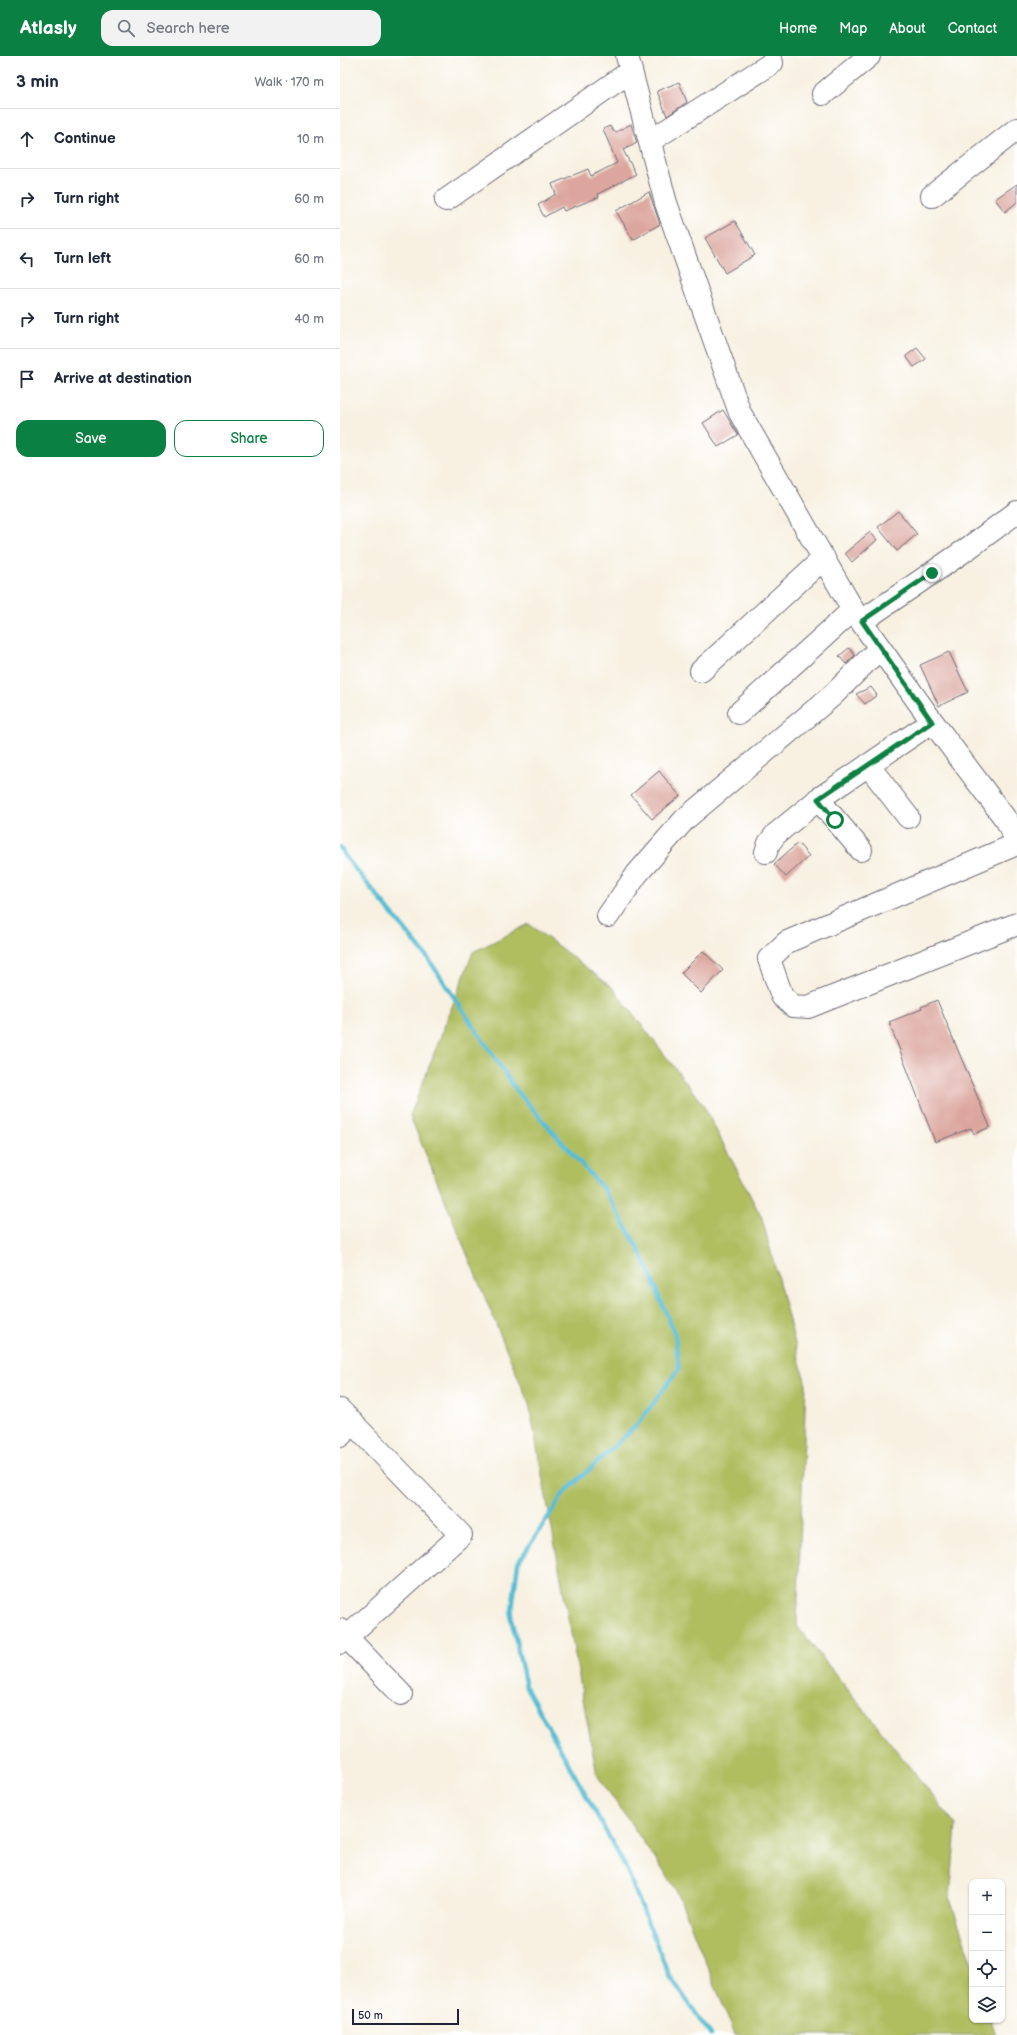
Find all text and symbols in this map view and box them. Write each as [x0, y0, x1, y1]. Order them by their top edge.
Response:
search box [101, 10, 381, 46]
text: Atlasly [20, 17, 77, 40]
icon: search [115, 17, 137, 39]
text: Search here [147, 19, 230, 38]
text: Home [779, 20, 817, 37]
text: Map [839, 20, 867, 37]
text: About [889, 20, 926, 37]
text: Contact [948, 20, 997, 37]
text: 3 min [16, 72, 59, 92]
text: Walk · 170 m [254, 74, 324, 90]
icon: ahead [16, 128, 38, 150]
text: Continue [54, 129, 116, 148]
text: 10 m [297, 131, 324, 147]
icon: right [16, 188, 38, 210]
text: Turn right [54, 189, 119, 208]
text: 60 m [294, 191, 324, 207]
icon: left [16, 248, 38, 270]
text: Turn left [54, 249, 111, 268]
text: 60 m [294, 251, 324, 267]
icon: right [16, 308, 38, 330]
text: Turn right [54, 309, 119, 328]
text: 40 m [294, 311, 324, 327]
icon: arrive [16, 368, 38, 390]
text: Arrive at destination [54, 369, 192, 388]
button: Save [16, 420, 166, 457]
button: Share [174, 420, 324, 457]
route end [923, 564, 941, 582]
route start [826, 811, 844, 829]
map controls [969, 1879, 1005, 2023]
button: + [969, 1879, 1005, 1915]
button: − [969, 1915, 1005, 1951]
button: locate [969, 1951, 1005, 1987]
button: layers [969, 1987, 1005, 2023]
scale bar [352, 2007, 459, 2026]
text: 50 m [358, 2009, 383, 2022]

